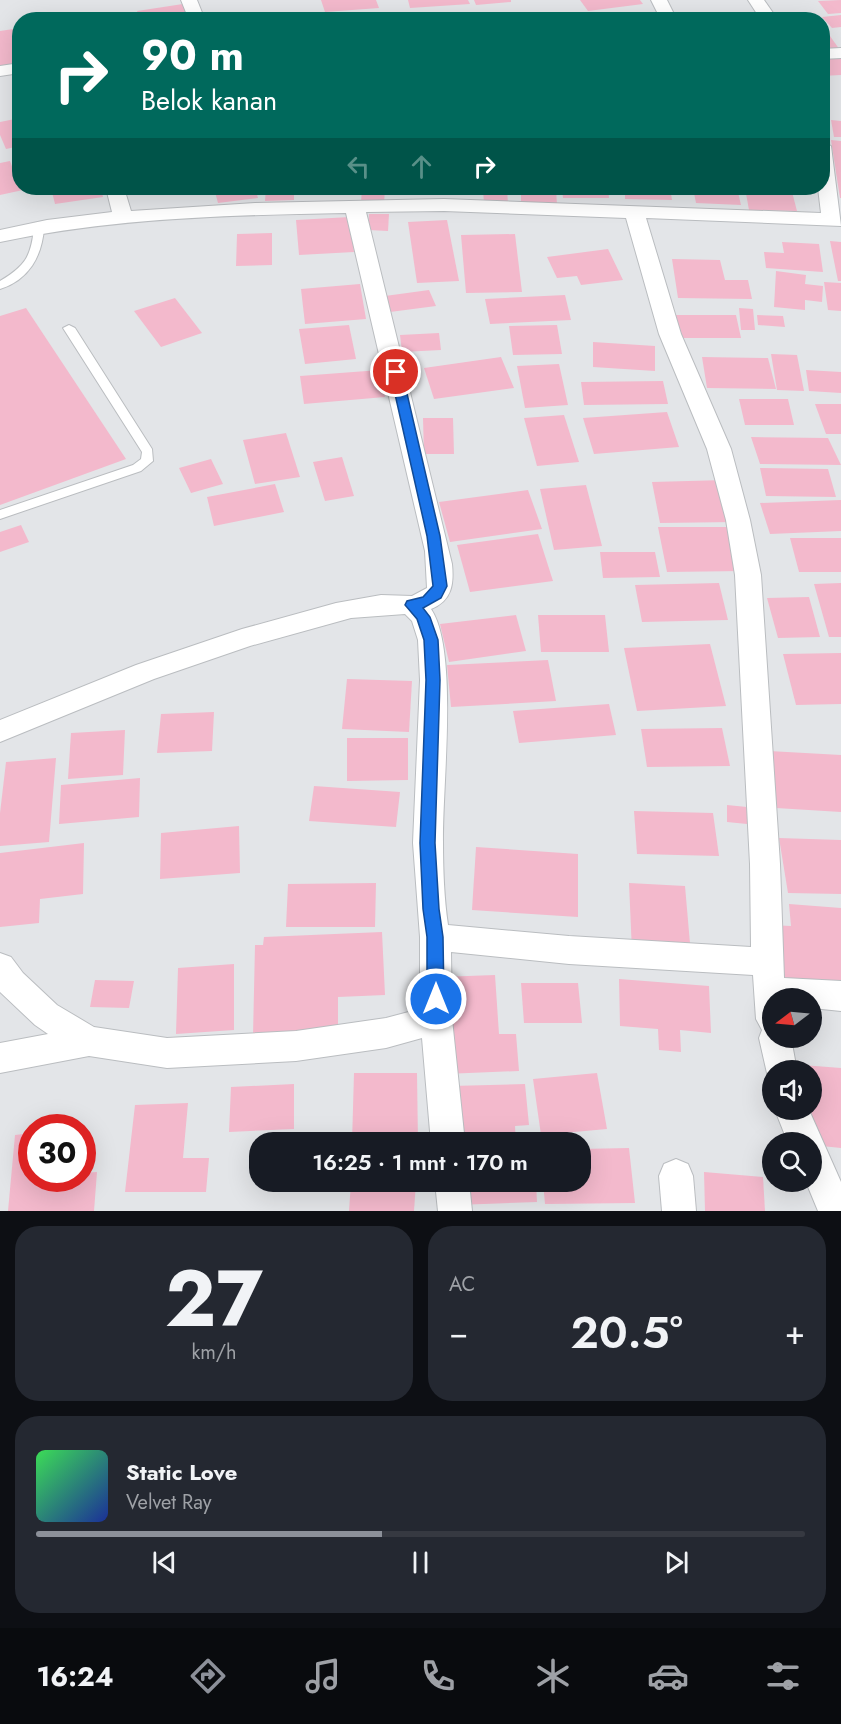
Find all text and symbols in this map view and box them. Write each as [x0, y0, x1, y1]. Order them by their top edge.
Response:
text: 90 m [141, 25, 244, 86]
icon: right [42, 36, 120, 114]
text: Belok kanan [141, 81, 277, 120]
icon: left [342, 150, 375, 183]
icon: ahead [405, 150, 438, 183]
icon: right [468, 150, 501, 183]
pin [370, 346, 421, 397]
icon: arrive [379, 355, 412, 388]
position arrow [404, 967, 468, 1031]
north arrow [762, 988, 822, 1048]
map controls [762, 988, 822, 1192]
button: sound [762, 1060, 822, 1120]
speed limit sign: 30 [18, 1114, 96, 1192]
button: search [762, 1132, 822, 1192]
text: 16:25 · 1 mnt · 170 m [312, 1146, 528, 1178]
text: 27 [165, 1243, 263, 1355]
text: AC [449, 1270, 475, 1299]
text: 20.5° [570, 1300, 683, 1365]
text: − [449, 1309, 468, 1356]
text: + [785, 1309, 805, 1356]
text: km/h [191, 1338, 237, 1367]
text: Static Love [126, 1456, 237, 1488]
text: Velvet Ray [126, 1488, 212, 1517]
icon: previous [148, 1546, 181, 1579]
icon: pause [404, 1546, 437, 1579]
icon: next [660, 1546, 693, 1579]
icon: directions [187, 1655, 229, 1697]
icon: music [302, 1655, 344, 1697]
icon: phone [417, 1655, 459, 1697]
icon: climate [532, 1655, 574, 1697]
icon: car [647, 1655, 689, 1697]
icon: filters [762, 1655, 804, 1697]
text: 16:24 [37, 1657, 114, 1696]

